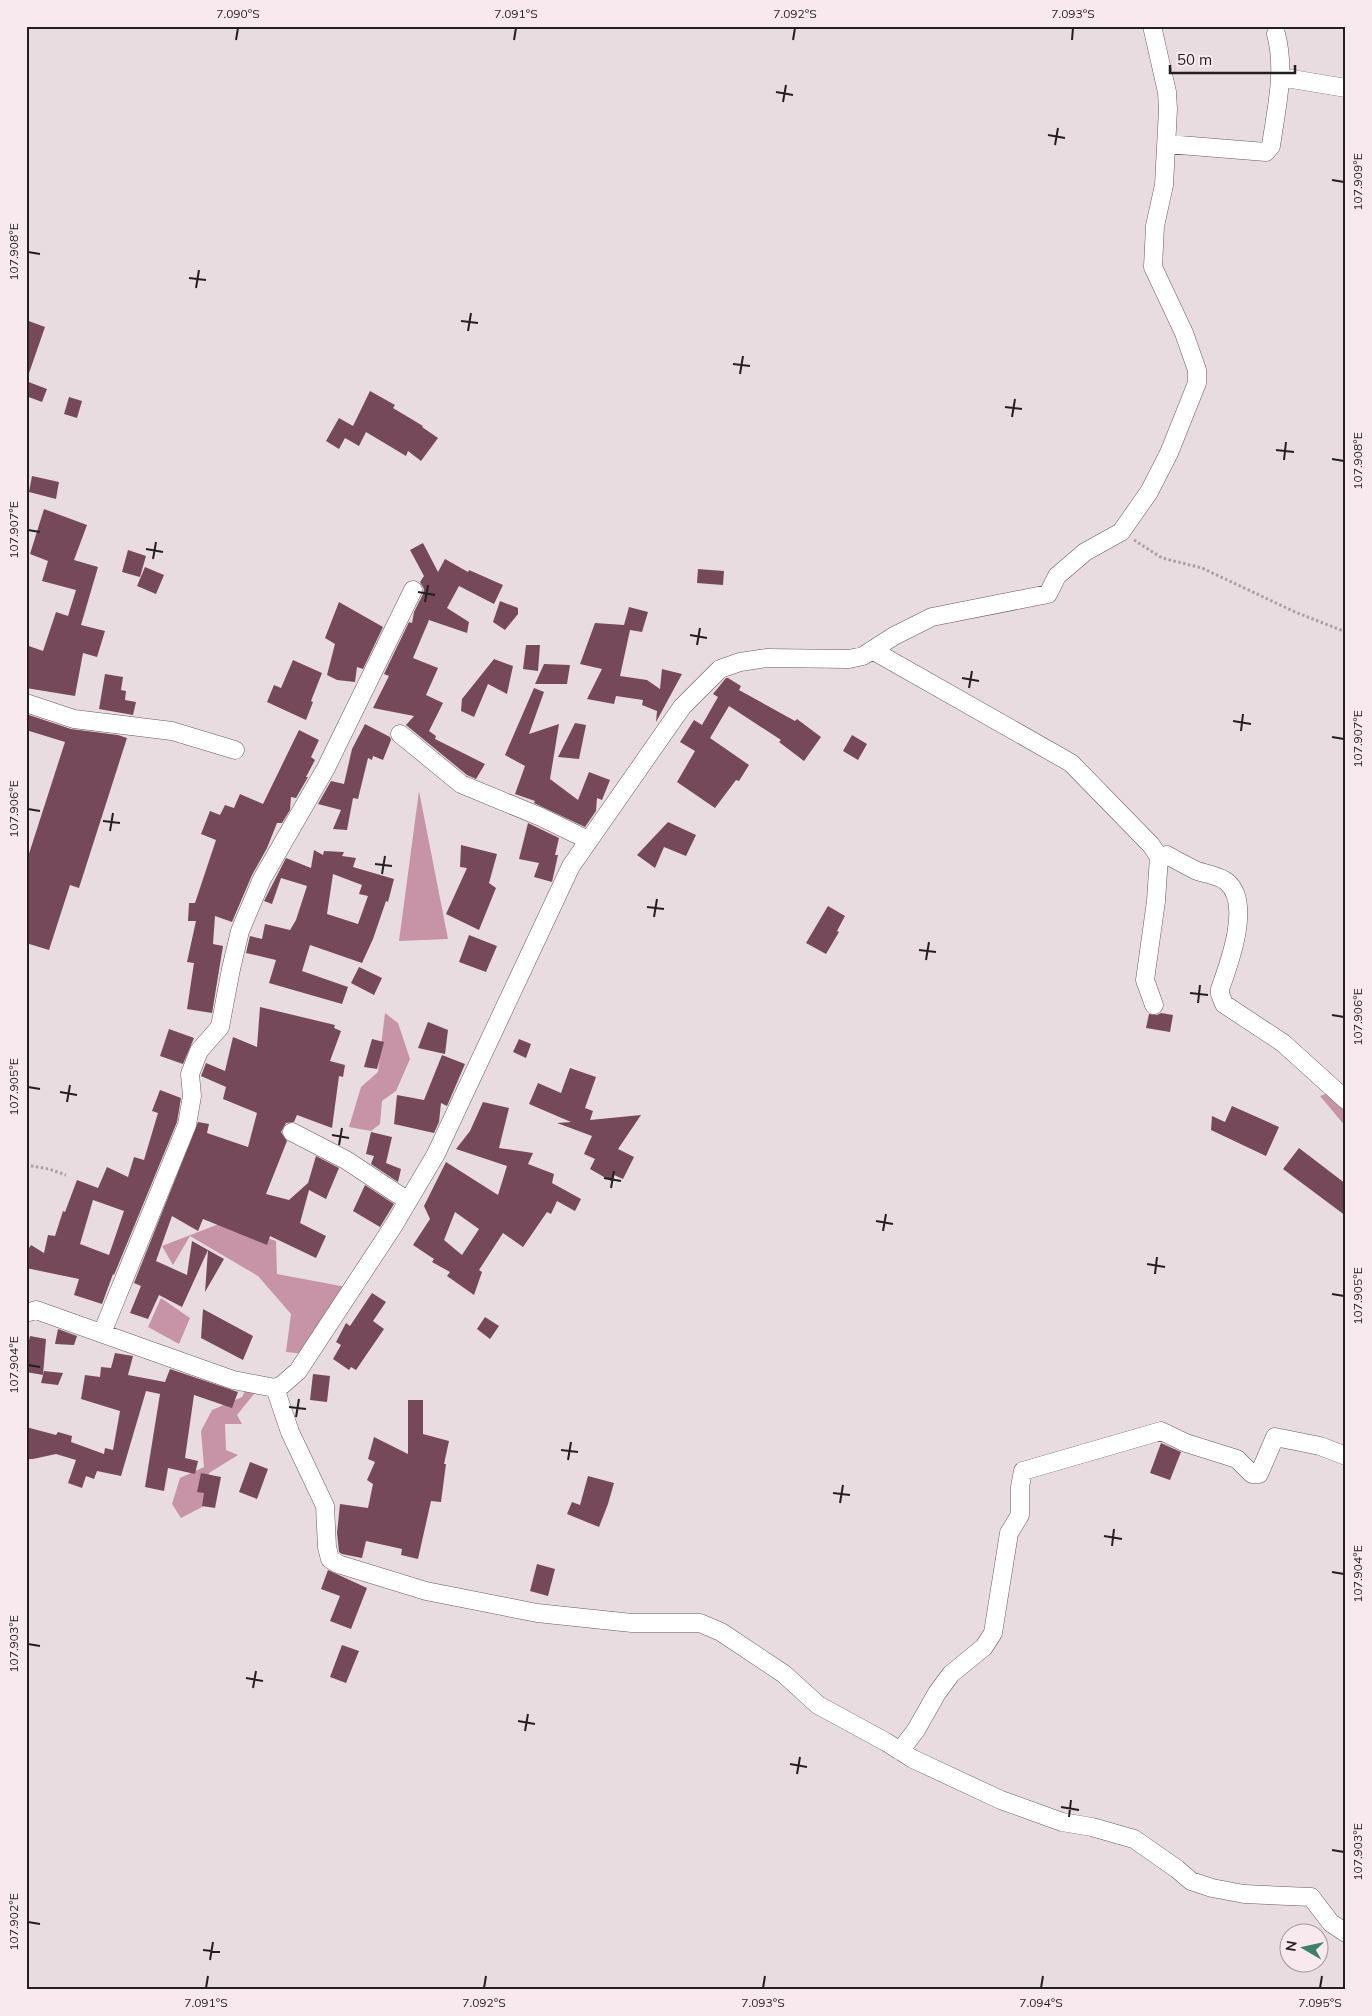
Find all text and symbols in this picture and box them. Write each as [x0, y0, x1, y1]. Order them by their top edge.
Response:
text: 7.090°S [216, 6, 260, 21]
text: 7.091°S [494, 6, 538, 21]
text: 7.092°S [773, 6, 817, 21]
text: 7.093°S [1051, 6, 1095, 21]
scale bar [1170, 42, 1294, 74]
text: 50 m [1177, 50, 1212, 69]
text: 107.909°E [1350, 153, 1365, 211]
text: 107.908°E [6, 223, 21, 281]
text: 107.908°E [1350, 432, 1365, 490]
text: 107.907°E [6, 501, 21, 559]
text: 107.907°E [1350, 710, 1365, 768]
text: 107.906°E [6, 780, 21, 838]
text: 107.906°E [1350, 988, 1365, 1046]
text: 107.905°E [6, 1058, 21, 1116]
text: 107.905°E [1350, 1267, 1365, 1325]
text: 107.904°E [6, 1336, 21, 1394]
text: 107.904°E [1350, 1545, 1365, 1603]
text: 107.903°E [6, 1615, 21, 1673]
text: 107.903°E [1350, 1823, 1365, 1881]
text: 107.902°E [6, 1893, 21, 1951]
north arrow [1280, 1924, 1330, 1974]
text: N [1281, 1939, 1301, 1953]
text: 7.091°S [184, 1995, 228, 2010]
text: 7.092°S [462, 1995, 506, 2010]
text: 7.093°S [741, 1995, 785, 2010]
text: 7.094°S [1019, 1995, 1063, 2010]
text: 7.095°S [1298, 1995, 1342, 2010]

